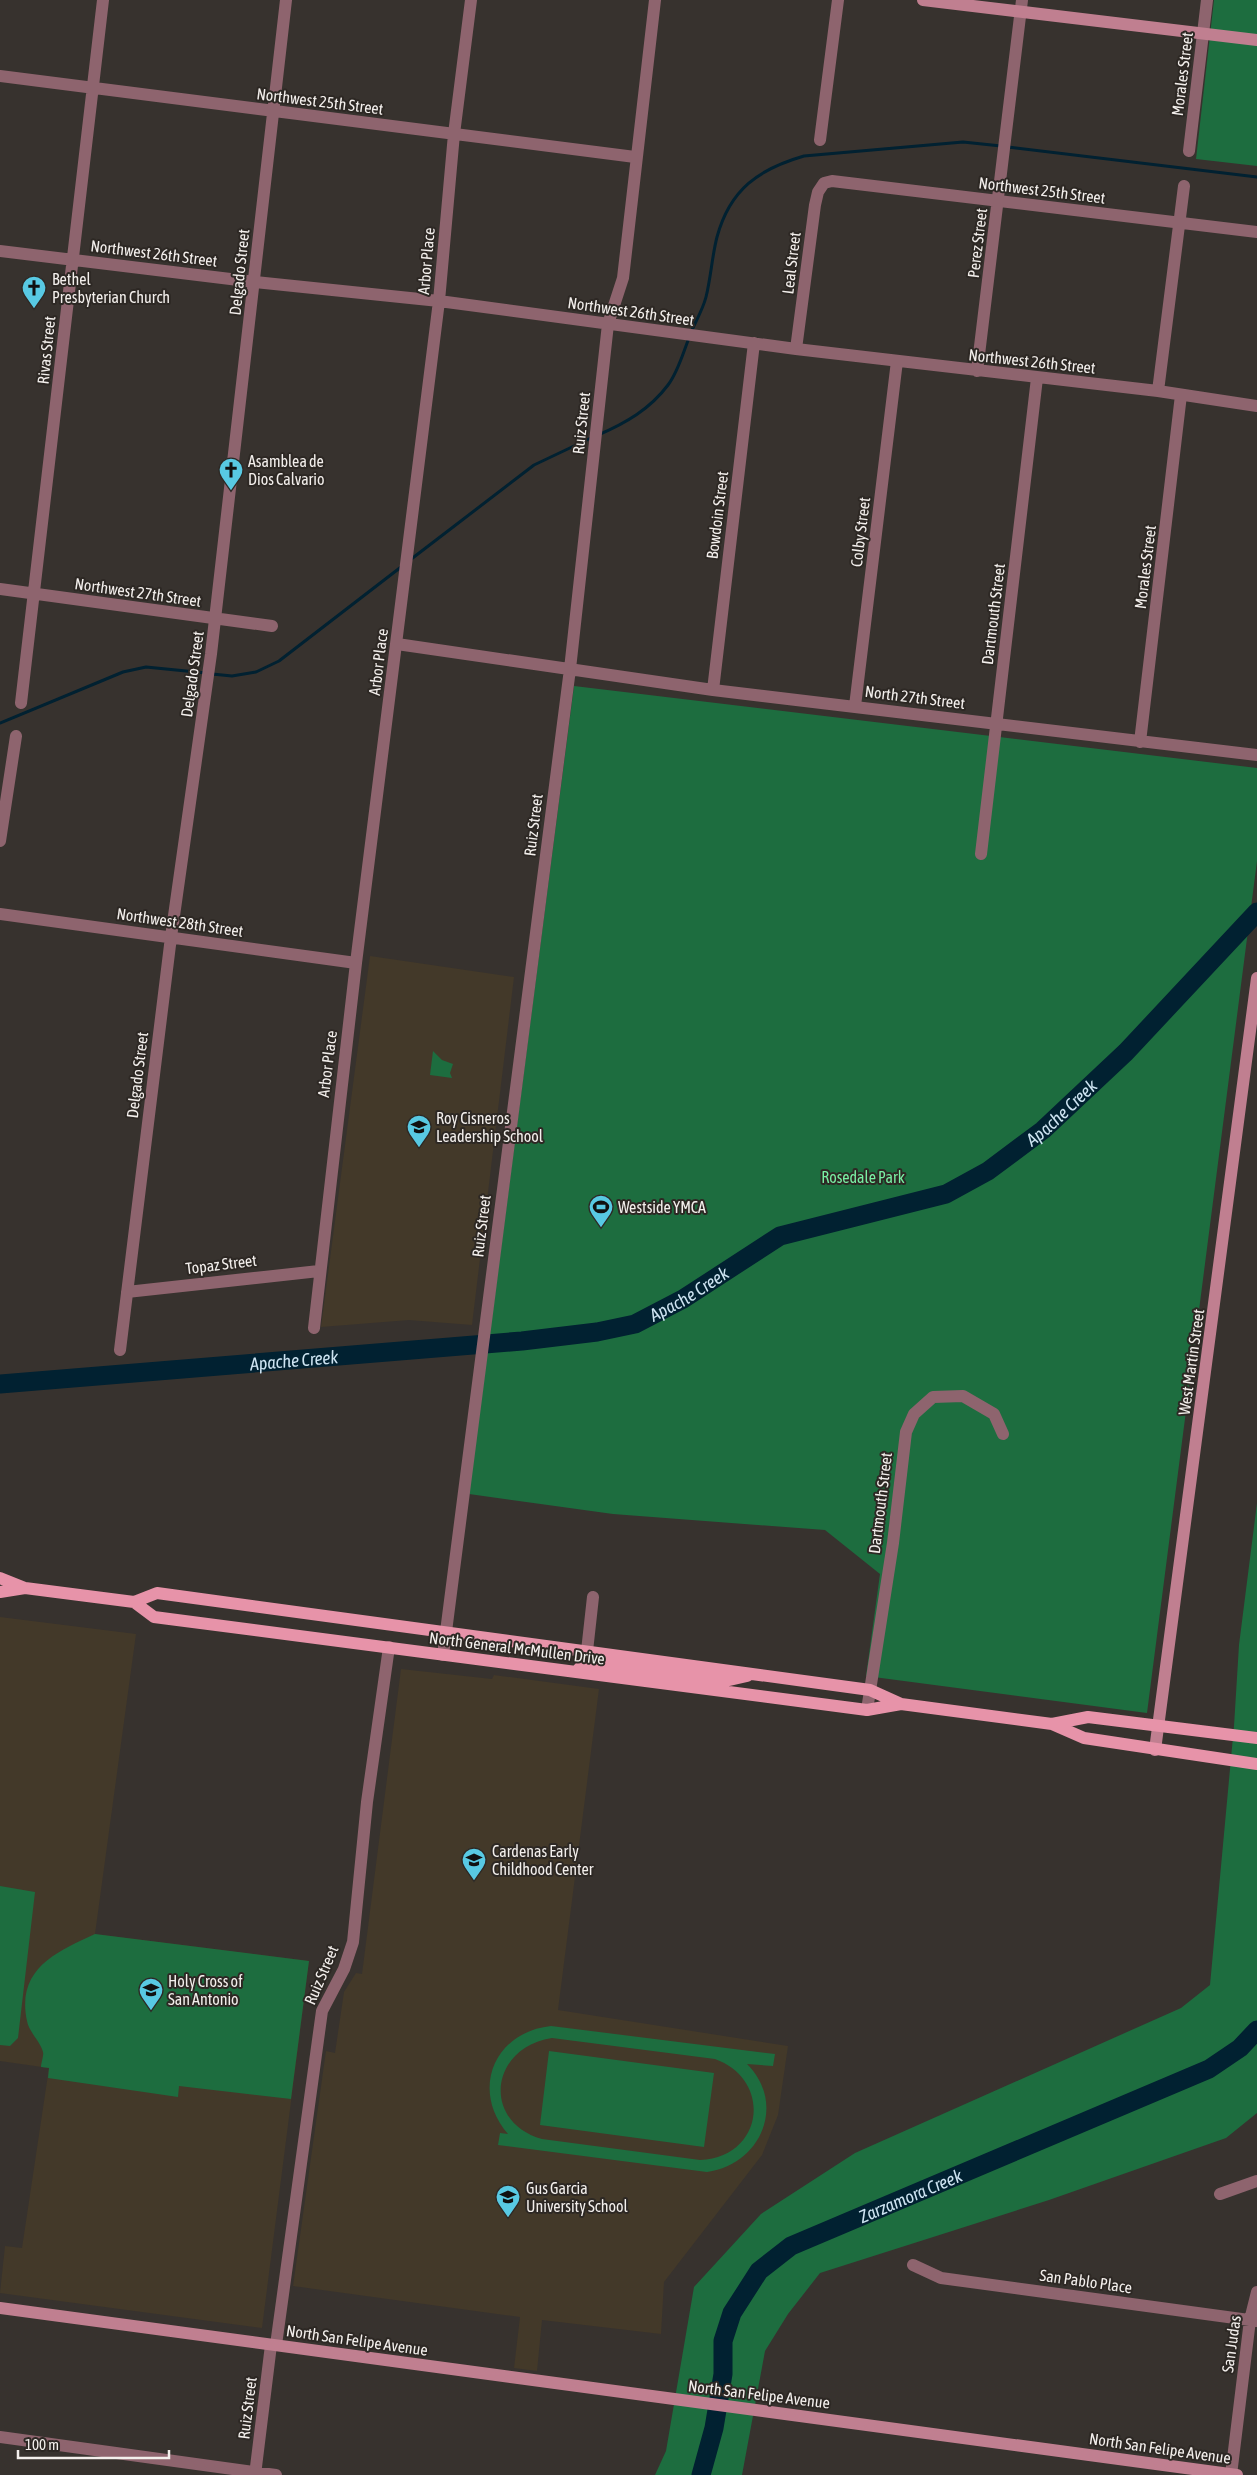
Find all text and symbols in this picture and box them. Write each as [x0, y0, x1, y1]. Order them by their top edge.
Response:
street label: Morales Street [1168, 31, 1196, 117]
street label: Northwest 25th Street [256, 84, 385, 118]
street label: Northwest 25th Street [978, 173, 1107, 207]
street label: Perez Street [964, 207, 990, 279]
street label: Arbor Place [414, 227, 438, 295]
street label: Delgado Street [226, 228, 254, 316]
street label: Leal Street [778, 231, 804, 295]
street label: Northwest 26th Street [90, 236, 219, 270]
place label: Bethel Presbyterian Church [52, 270, 170, 307]
church icon: Bethel Presbyterian Church [21, 275, 47, 309]
street label: Northwest 26th Street [567, 293, 696, 329]
street label: Rivas Street [33, 315, 59, 385]
street label: Northwest 26th Street [968, 345, 1097, 377]
street label: Ruiz Street [569, 391, 593, 455]
place label: Asamblea de Dios Calvario [248, 452, 325, 488]
church icon: Asamblea de Dios Calvario [218, 457, 244, 491]
street label: Bowdoin Street [703, 470, 731, 560]
street label: Colby Street [847, 496, 874, 568]
street label: Morales Street [1131, 524, 1159, 610]
street label: Dartmouth Street [978, 562, 1008, 666]
street label: Northwest 27th Street [74, 574, 203, 610]
street label: Arbor Place [365, 628, 391, 696]
street label: Delgado Street [177, 629, 208, 718]
street label: North 27th Street [864, 682, 966, 712]
street label: Ruiz Street [520, 793, 546, 857]
street label: Northwest 28th Street [116, 904, 245, 940]
street label: Arbor Place [314, 1030, 340, 1098]
street label: Delgado Street [123, 1031, 152, 1119]
water label: Apache Creek [1021, 1074, 1102, 1150]
place label: Roy Cisneros Leadership School [436, 1109, 544, 1146]
school or university icon: Roy Cisneros Leadership School [406, 1114, 432, 1148]
park label: Rosedale Park [821, 1168, 905, 1186]
street label: Ruiz Street [468, 1194, 494, 1258]
sports icon: Westside YMCA [588, 1194, 614, 1228]
place label: Westside YMCA [618, 1198, 706, 1216]
street label: Topaz Street [184, 1251, 258, 1278]
water label: Apache Creek [645, 1261, 733, 1326]
street label: West Martin Street [1175, 1307, 1207, 1416]
water label: Apache Creek [248, 1346, 340, 1374]
street label: Dartmouth Street [865, 1451, 895, 1555]
street label: North General McMullen Drive [428, 1628, 606, 1668]
place label: Cardenas Early Childhood Center [492, 1842, 594, 1878]
school or university icon: Cardenas Early Childhood Center [461, 1847, 487, 1881]
street label: Ruiz Street [301, 1942, 342, 2007]
place label: Holy Cross of San Antonio [168, 1972, 243, 2008]
school or university icon: Holy Cross of San Antonio [138, 1977, 164, 2011]
water label: Zarzamora Creek [855, 2164, 966, 2227]
place label: Gus Garcia University School [526, 2179, 628, 2216]
school or university icon: Gus Garcia University School [495, 2184, 521, 2218]
street label: San Pablo Place [1039, 2266, 1133, 2296]
street label: San Judas [1218, 2314, 1244, 2374]
street label: North San Felipe Avenue [285, 2321, 429, 2360]
street label: Ruiz Street [234, 2376, 260, 2440]
street label: North San Felipe Avenue [687, 2376, 831, 2413]
scale bar [18, 2428, 169, 2460]
street label: North San Felipe Avenue [1088, 2429, 1232, 2468]
text: 100 m [25, 2436, 59, 2453]

